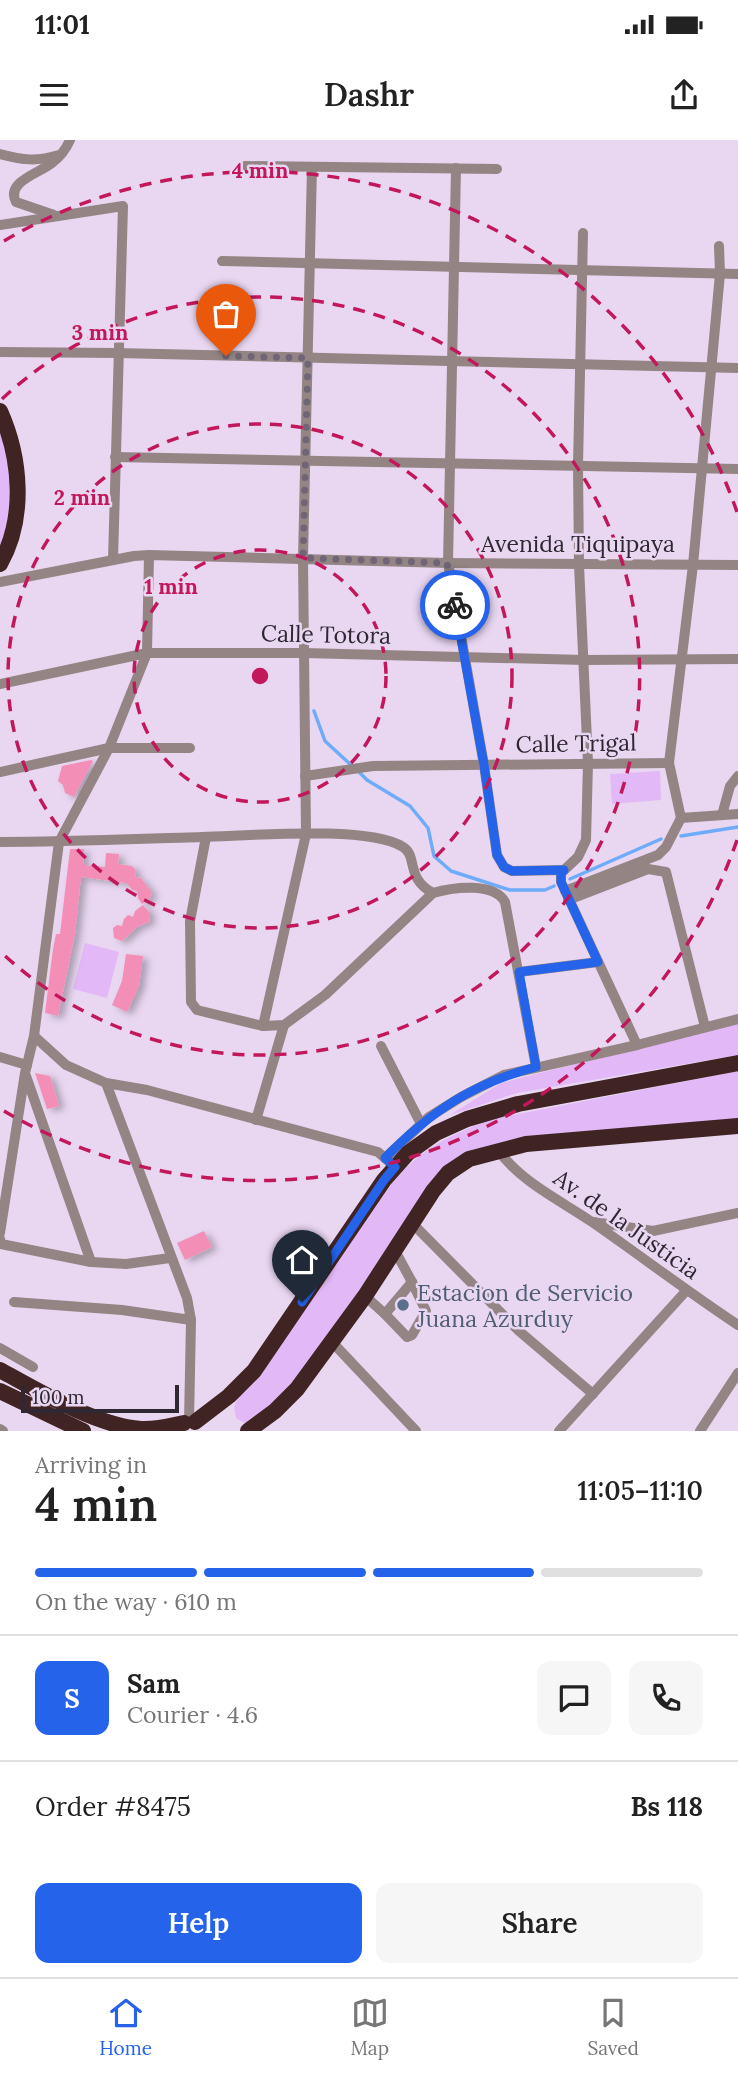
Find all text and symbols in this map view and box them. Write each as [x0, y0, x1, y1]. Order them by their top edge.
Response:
text: 11:01 [35, 8, 90, 41]
text: Dashr [324, 74, 414, 115]
icon: menu [35, 76, 73, 114]
icon: share [665, 76, 703, 114]
text: 4 min [232, 157, 288, 184]
pin [196, 284, 256, 356]
icon: bag [207, 295, 245, 333]
text: 3 min [72, 319, 128, 346]
text: 2 min [54, 484, 110, 511]
street label: Avenida Tiquipaya [480, 529, 675, 558]
courier [420, 570, 490, 640]
text: 1 min [144, 573, 198, 600]
icon: bike [436, 586, 474, 624]
street label: Calle Totora [261, 618, 391, 650]
centre of rings [248, 664, 272, 688]
street label: Calle Trigal [515, 727, 637, 759]
street label: Av. de la Justicia [548, 1162, 706, 1285]
pin [272, 1230, 332, 1302]
icon: home [283, 1241, 321, 1279]
place label: Estacion de Servicio Juana Azurduy [416, 1278, 633, 1333]
marker: Estacion de Servicio Juana Azurduy [395, 1297, 411, 1313]
scale bar [21, 1382, 178, 1414]
text: 100 m [32, 1385, 85, 1409]
text: Arriving in [35, 1450, 147, 1479]
text: 11:05–11:10 [577, 1474, 703, 1507]
text: 4 min [35, 1475, 157, 1534]
text: On the way · 610 m [35, 1587, 237, 1616]
button: chat [537, 1661, 611, 1735]
button: phone [629, 1661, 703, 1735]
text: Sam [127, 1667, 180, 1700]
text: S [64, 1682, 80, 1715]
text: Courier · 4.6 [127, 1700, 258, 1729]
text: Order #8475 [35, 1790, 191, 1823]
text: Bs 118 [630, 1790, 703, 1823]
button: Help [35, 1883, 362, 1963]
button: Share [376, 1883, 703, 1963]
tab: Home [99, 1994, 152, 2060]
tab: Map [350, 1994, 389, 2060]
tab: Saved [587, 1994, 639, 2060]

